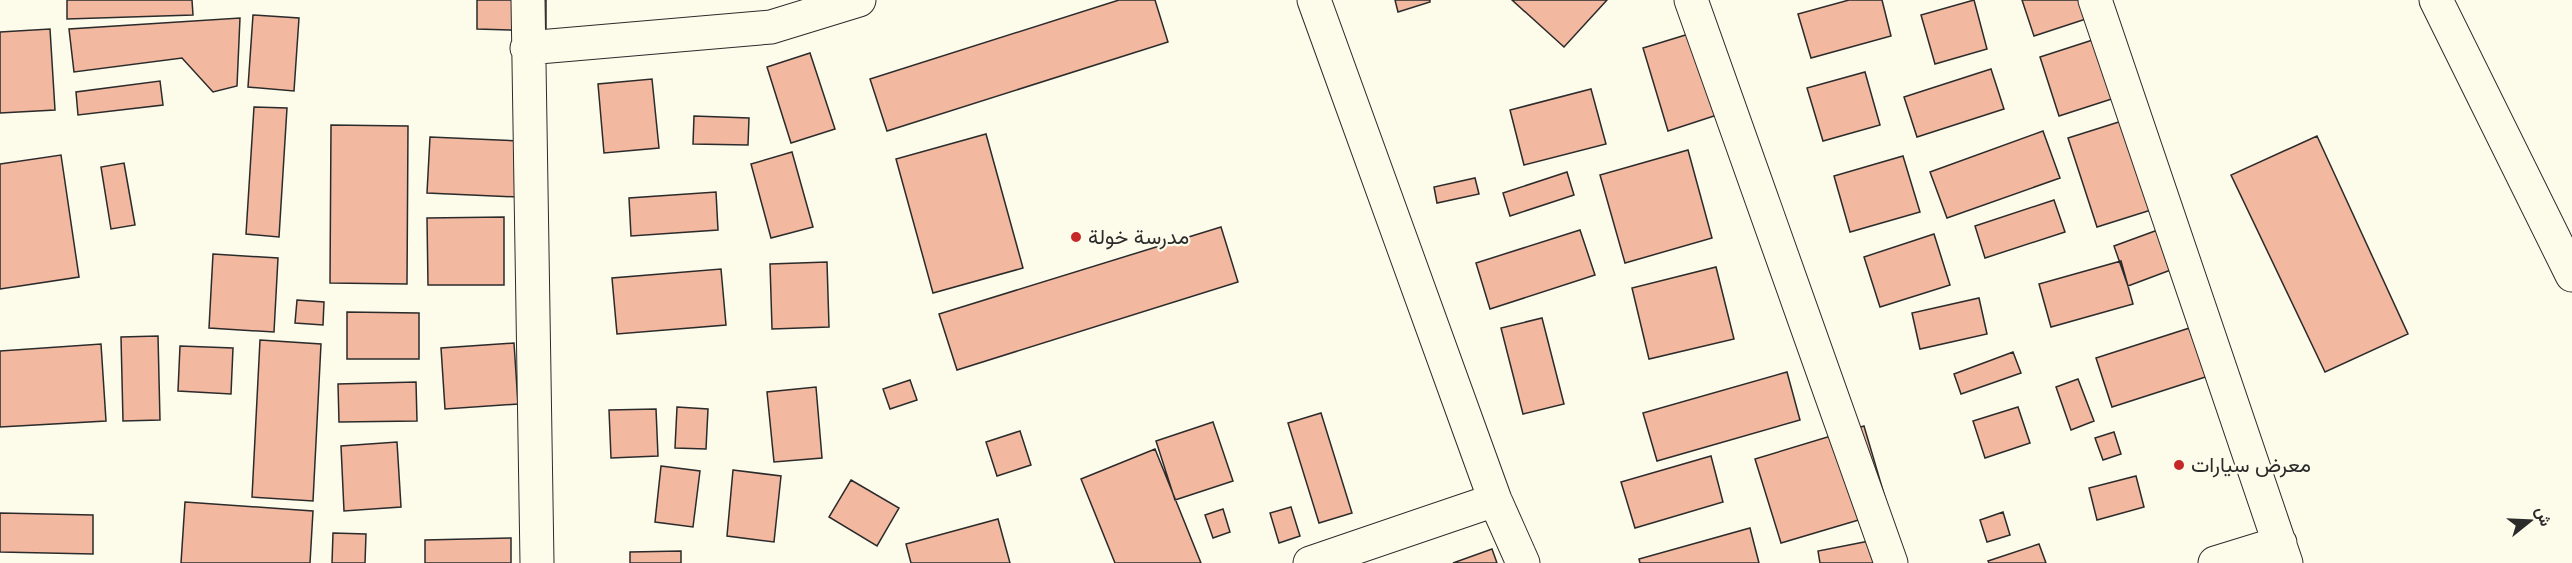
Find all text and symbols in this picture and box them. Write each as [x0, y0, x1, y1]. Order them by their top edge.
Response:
place label: مدرسة خولة [1088, 225, 1189, 250]
marker: مدرسة خولة [1069, 230, 1083, 244]
place label: معرض سيارات [2191, 453, 2311, 478]
marker: معرض سيارات [2172, 458, 2186, 472]
north arrow [2500, 491, 2560, 551]
text: ش [2531, 504, 2556, 529]

